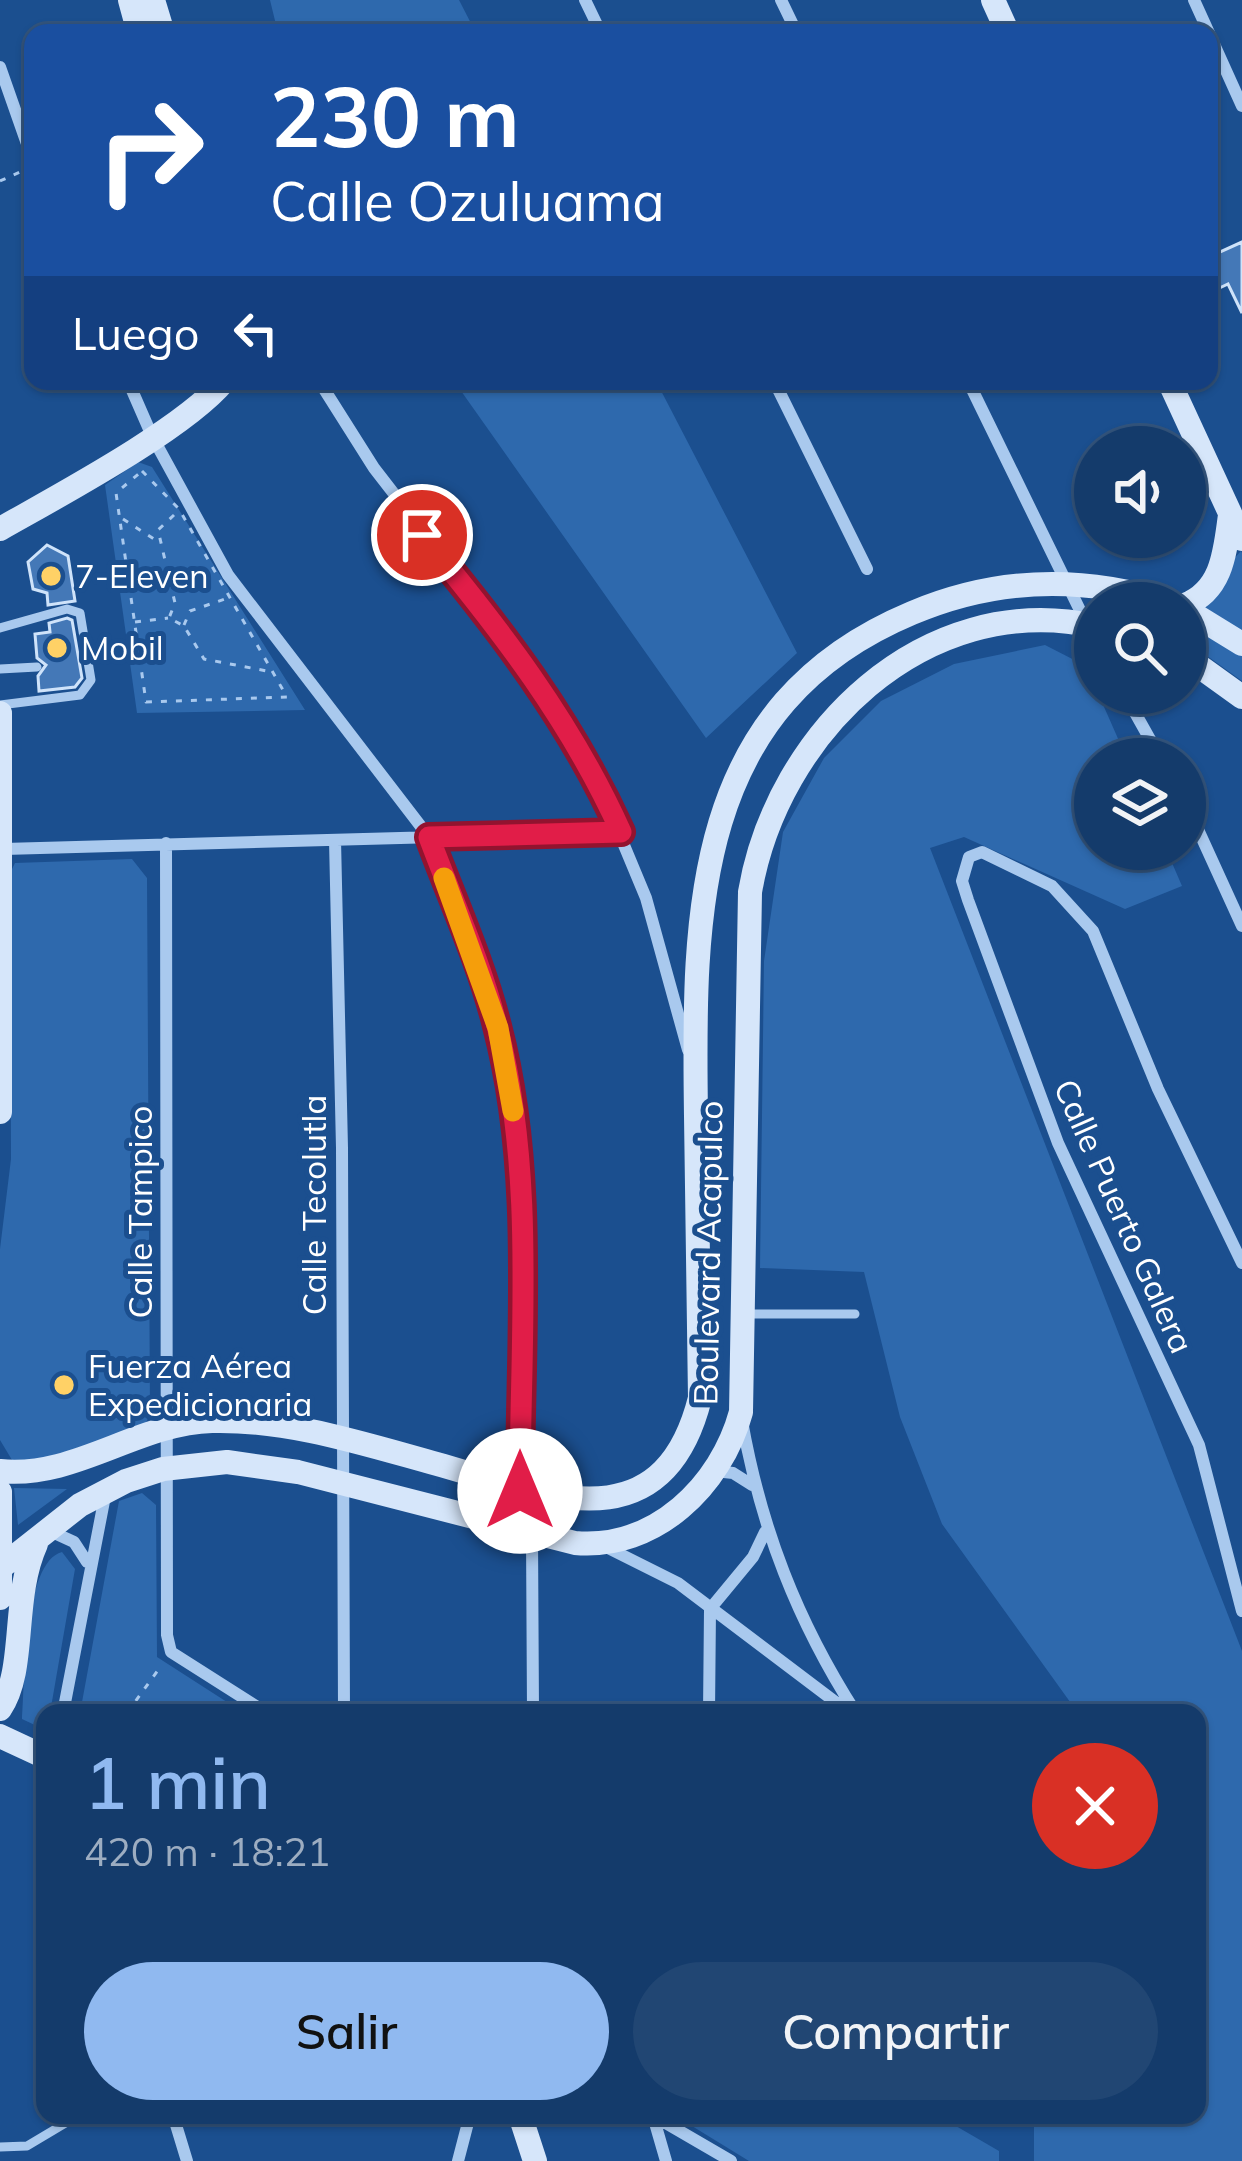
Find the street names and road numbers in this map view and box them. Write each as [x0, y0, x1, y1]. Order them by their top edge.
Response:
street label: Calle Puerto Galera [1046, 1073, 1203, 1359]
street label: Calle Tecolutla [293, 1095, 334, 1315]
street label: Boulevard Acapulco [684, 1100, 731, 1406]
street label: Calle Tampico [119, 1106, 160, 1318]

